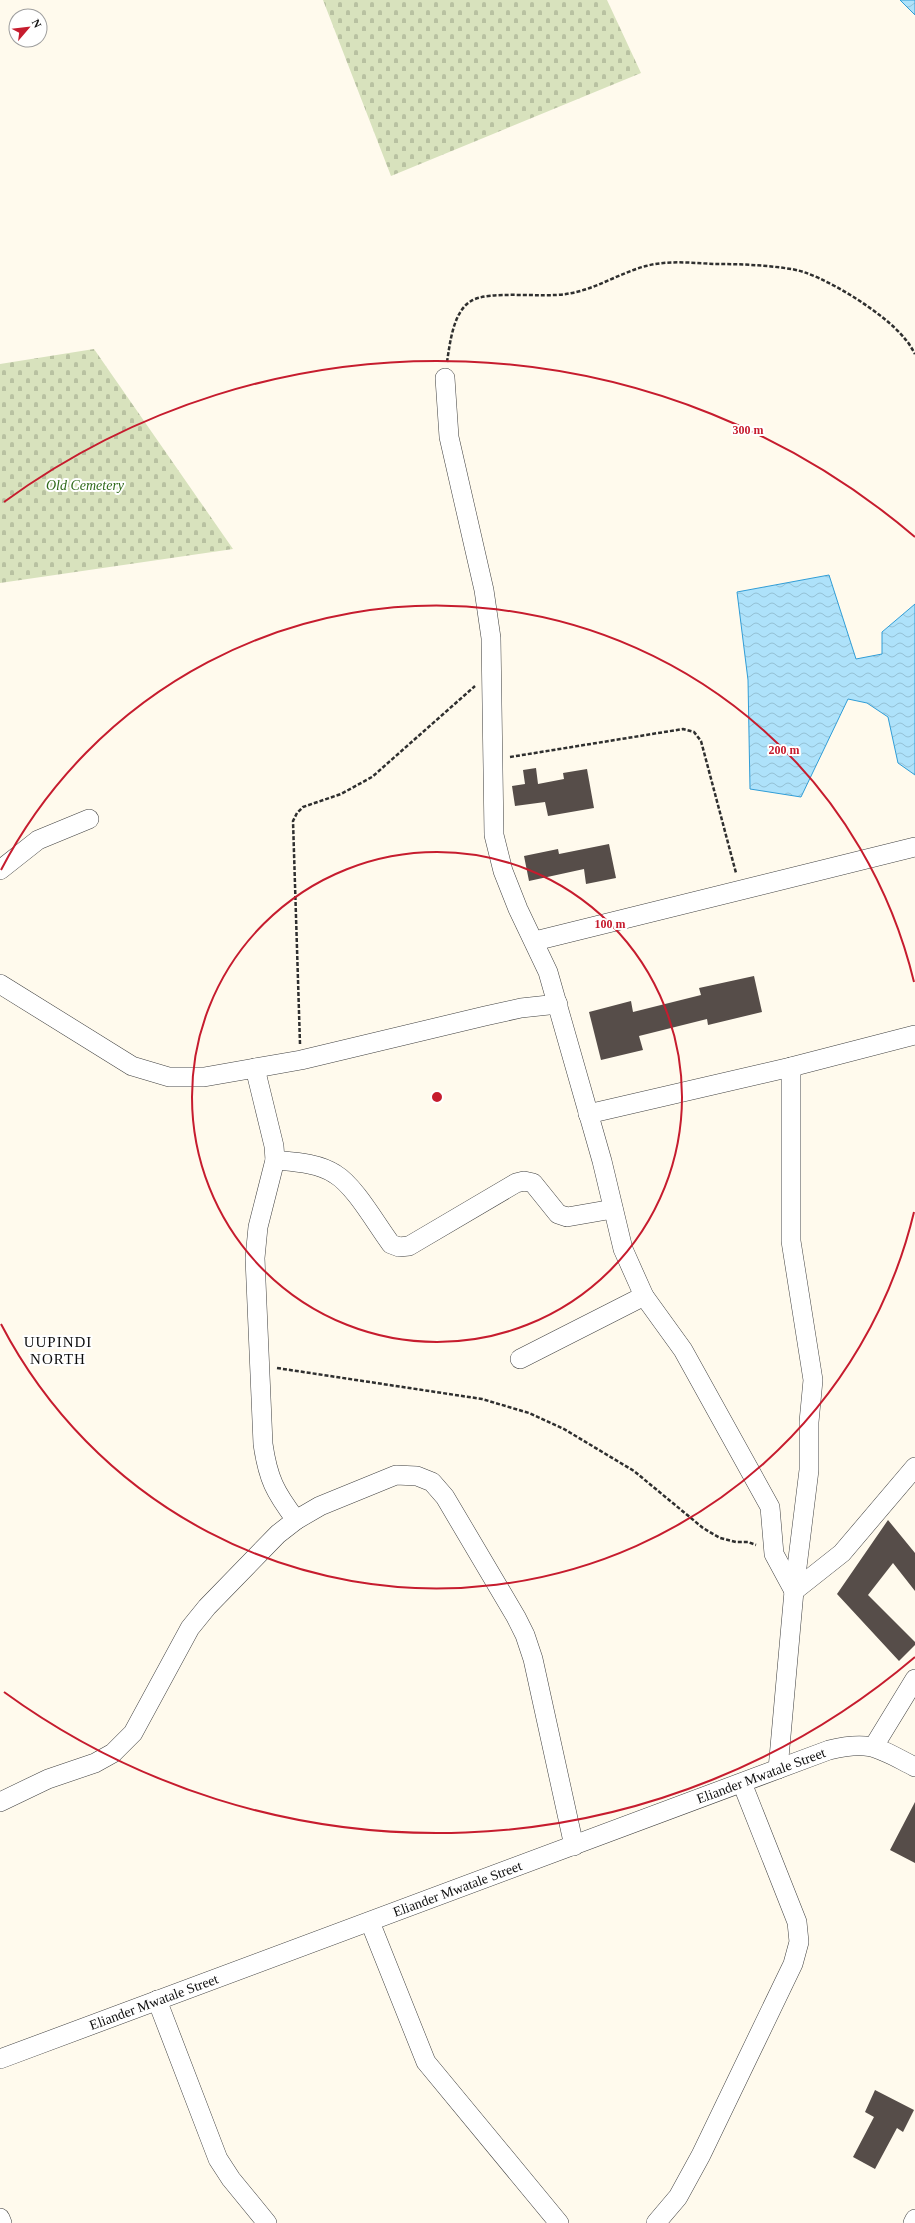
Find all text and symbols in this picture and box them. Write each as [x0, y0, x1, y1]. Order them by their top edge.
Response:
north arrow [8, 8, 48, 48]
text: N [30, 17, 44, 30]
text: 300 m [733, 423, 764, 437]
park label: Old Cemetery [46, 478, 125, 493]
text: 200 m [769, 743, 800, 757]
text: 100 m [595, 917, 626, 931]
centre of rings [430, 1090, 444, 1104]
district label: UUPINDI NORTH [24, 1334, 92, 1367]
street label: Eliander Mwatale Street [694, 1745, 827, 1806]
street label: Eliander Mwatale Street [391, 1858, 524, 1919]
street label: Eliander Mwatale Street [87, 1971, 220, 2033]

